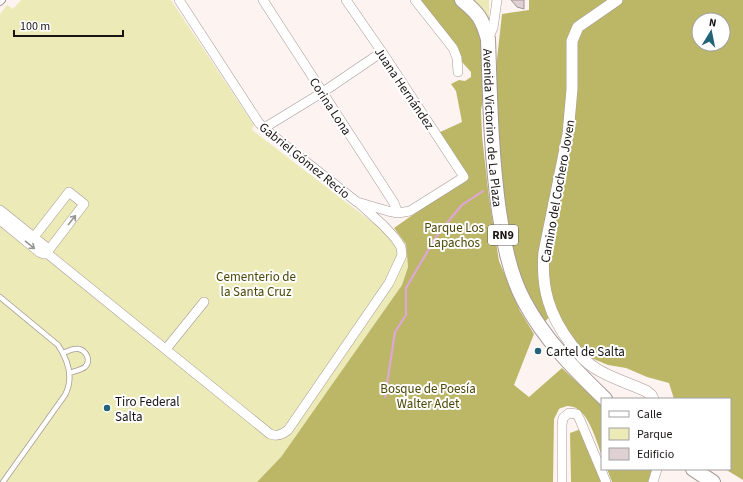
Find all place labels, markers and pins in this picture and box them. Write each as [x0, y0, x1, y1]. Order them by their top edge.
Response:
place label: Cartel de Salta [546, 343, 625, 361]
marker: Cartel de Salta [533, 346, 543, 356]
place label: Tiro Federal Salta [115, 393, 180, 426]
marker: Tiro Federal Salta [102, 403, 112, 413]

